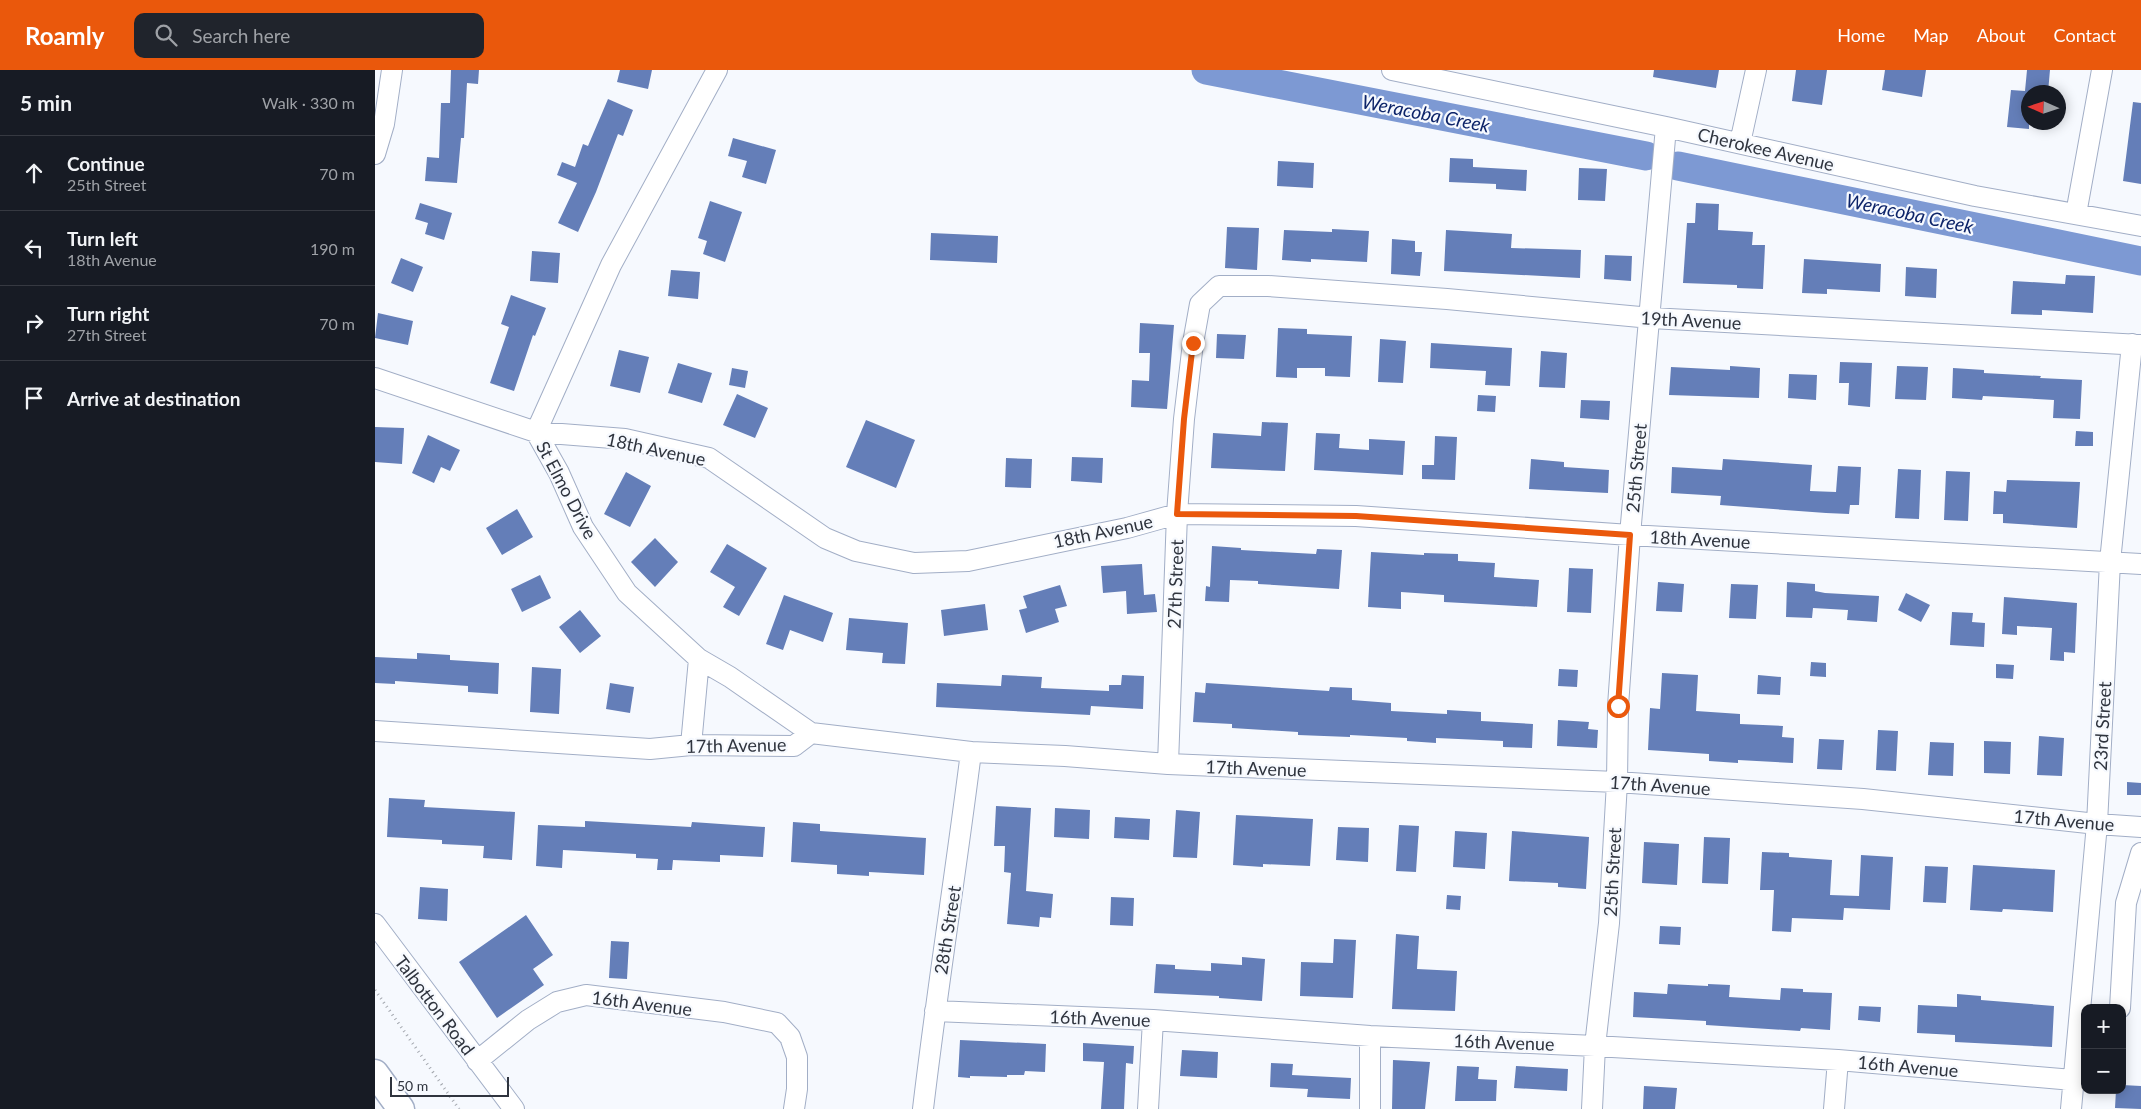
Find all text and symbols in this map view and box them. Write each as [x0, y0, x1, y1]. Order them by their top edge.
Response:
search box [134, 13, 484, 58]
text: Roamly [25, 21, 104, 50]
icon: search [152, 21, 180, 49]
text: Search here [192, 24, 290, 47]
text: Home [1837, 24, 1885, 46]
text: Map [1913, 24, 1949, 46]
text: About [1977, 24, 2026, 46]
text: Contact [2054, 24, 2116, 46]
north arrow [2021, 85, 2066, 130]
water label: Weracoba Creek [1360, 89, 1493, 137]
text: 5 min [20, 90, 72, 115]
text: Walk · 330 m [262, 93, 355, 112]
street label: Cherokee Avenue [1696, 123, 1836, 175]
text: Continue [67, 152, 145, 175]
icon: ahead [20, 159, 48, 187]
text: 70 m [319, 164, 355, 183]
text: 25th Street [67, 175, 146, 194]
water label: Weracoba Creek [1844, 188, 1977, 238]
text: Turn left [67, 227, 138, 250]
icon: left [20, 234, 48, 262]
text: 190 m [310, 239, 355, 258]
text: 18th Avenue [67, 250, 157, 269]
text: Turn right [67, 302, 149, 325]
street label: 19th Avenue [1640, 306, 1742, 334]
icon: right [20, 309, 48, 337]
text: 70 m [319, 314, 355, 333]
text: 27th Street [67, 325, 146, 344]
route end [1182, 332, 1205, 355]
icon: arrive [20, 384, 48, 412]
text: Arrive at destination [67, 387, 240, 410]
street label: 25th Street [1621, 422, 1651, 513]
street label: 18th Avenue [604, 428, 708, 470]
street label: St Elmo Drive [532, 437, 602, 543]
street label: 18th Avenue [1051, 510, 1155, 552]
street label: 18th Avenue [1649, 525, 1751, 553]
street label: 27th Street [1162, 538, 1188, 629]
street label: 23rd Street [2089, 680, 2115, 771]
route start [1607, 695, 1630, 718]
street label: 17th Avenue [685, 733, 787, 757]
street label: 17th Avenue [1205, 755, 1307, 781]
street label: 17th Avenue [1609, 771, 1711, 799]
street label: 17th Avenue [2013, 805, 2115, 835]
street label: 25th Street [1599, 826, 1625, 917]
street label: 28th Street [929, 884, 965, 976]
street label: Talbotton Road [390, 951, 480, 1059]
street label: 16th Avenue [591, 986, 693, 1020]
map controls [2081, 1004, 2126, 1094]
button: + [2081, 1004, 2126, 1049]
street label: 16th Avenue [1049, 1005, 1151, 1031]
street label: 16th Avenue [1453, 1029, 1555, 1055]
button: − [2081, 1049, 2126, 1094]
street label: 16th Avenue [1857, 1051, 1959, 1081]
scale bar [390, 1074, 509, 1097]
text: 50 m [397, 1077, 428, 1094]

